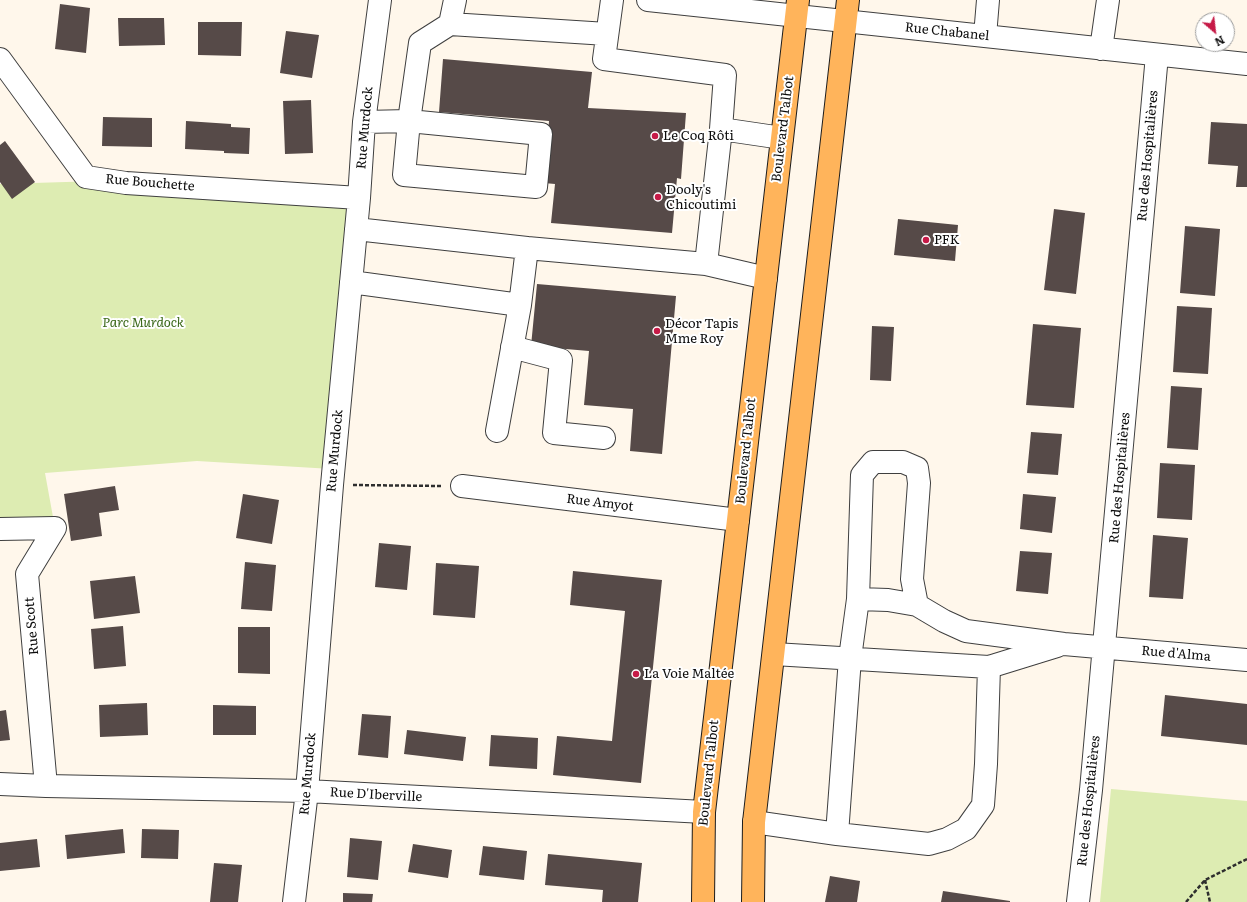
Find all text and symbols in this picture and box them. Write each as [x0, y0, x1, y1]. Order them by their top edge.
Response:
north arrow [1195, 12, 1235, 52]
street label: Rue Chabanel [904, 20, 990, 44]
text: N [1212, 32, 1228, 51]
street label: Boulevard Talbot [769, 75, 797, 183]
street label: Rue Murdock [354, 86, 376, 170]
street label: Rue des Hospitalières [1135, 90, 1161, 222]
place label: Le Coq Rôti [663, 128, 734, 144]
marker: Le Coq Rôti [650, 131, 660, 141]
street label: Rue Bouchette [105, 171, 195, 195]
place label: Dooly's Chicoutimi [666, 182, 736, 213]
marker: Dooly's Chicoutimi [653, 192, 663, 202]
place label: PFK [934, 232, 960, 248]
marker: PFK [921, 235, 931, 245]
park label: Parc Murdock [102, 315, 184, 331]
place label: Décor Tapis Mme Roy [665, 316, 738, 347]
marker: Décor Tapis Mme Roy [652, 326, 662, 336]
street label: Boulevard Talbot [733, 397, 759, 505]
street label: Rue Murdock [324, 409, 346, 493]
street label: Rue des Hospitalières [1107, 412, 1133, 544]
street label: Rue Amyot [566, 491, 634, 515]
street label: Rue Scott [22, 596, 42, 656]
street label: Rue d'Alma [1141, 643, 1211, 665]
place label: La Voie Maltée [644, 666, 734, 682]
marker: La Voie Maltée [631, 669, 641, 679]
street label: Boulevard Talbot [696, 719, 722, 827]
street label: Rue Murdock [297, 732, 319, 816]
street label: Rue des Hospitalières [1074, 735, 1104, 867]
street label: Rue D'Iberville [329, 785, 423, 805]

